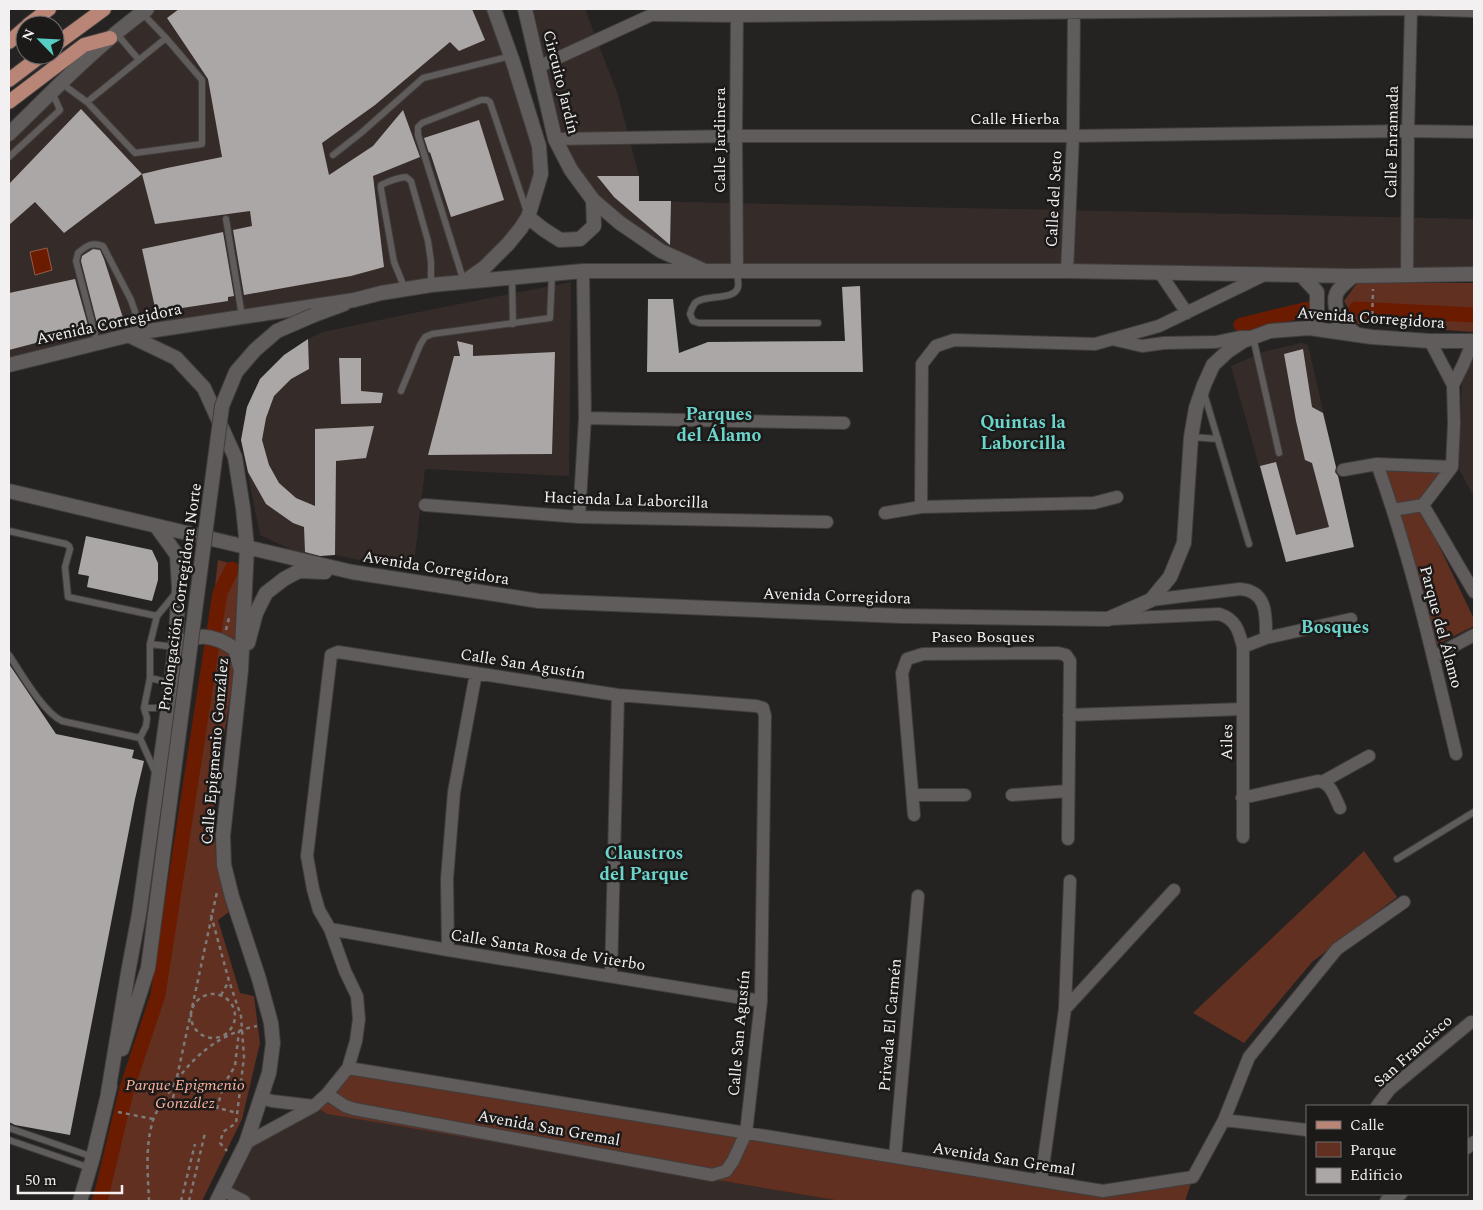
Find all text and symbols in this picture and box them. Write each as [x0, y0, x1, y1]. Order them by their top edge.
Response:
north arrow [15, 15, 65, 65]
text: N [17, 25, 40, 44]
street label: Circuito Jardín [537, 28, 585, 136]
street label: Calle Enramada [1379, 85, 1405, 199]
street label: Calle Jardinera [708, 87, 732, 193]
street label: Calle Hierba [970, 107, 1060, 131]
street label: Calle del Seto [1039, 150, 1069, 248]
street label: Avenida Corregidora [34, 297, 184, 351]
street label: Avenida Corregidora [1296, 301, 1446, 335]
district label: Parques del Álamo [677, 401, 762, 449]
district label: Quintas la Laborcilla [980, 409, 1067, 457]
street label: Prolongación Corregidora Norte [152, 481, 208, 713]
street label: Hacienda La Laborcilla [543, 485, 709, 515]
street label: Avenida Corregidora [361, 545, 511, 591]
street label: Parque del Álamo [1413, 563, 1469, 691]
street label: Avenida Corregidora [763, 581, 912, 611]
district label: Bosques [1301, 614, 1369, 641]
street label: Paseo Bosques [931, 625, 1035, 649]
street label: Calle San Agustín [459, 642, 587, 686]
street label: Calle Epigmenio González [195, 656, 235, 846]
street label: Ailes [1215, 724, 1239, 760]
district label: Claustros del Parque [600, 840, 688, 888]
street label: Calle Santa Rosa de Viterbo [449, 923, 647, 977]
street label: Privada El Carmén [872, 957, 908, 1093]
street label: Calle San Agustín [722, 969, 756, 1097]
street label: San Francisco [1368, 1009, 1458, 1093]
park label: Parque Epigmenio González [125, 1073, 245, 1115]
street label: Avenida San Gremal [476, 1104, 622, 1152]
legend [1306, 1105, 1468, 1195]
text: Calle [1350, 1114, 1384, 1137]
street label: Avenida San Gremal [931, 1136, 1077, 1182]
text: Parque [1350, 1139, 1397, 1162]
scale bar [18, 1162, 121, 1194]
text: Edificio [1350, 1164, 1403, 1187]
text: 50 m [25, 1169, 57, 1192]

